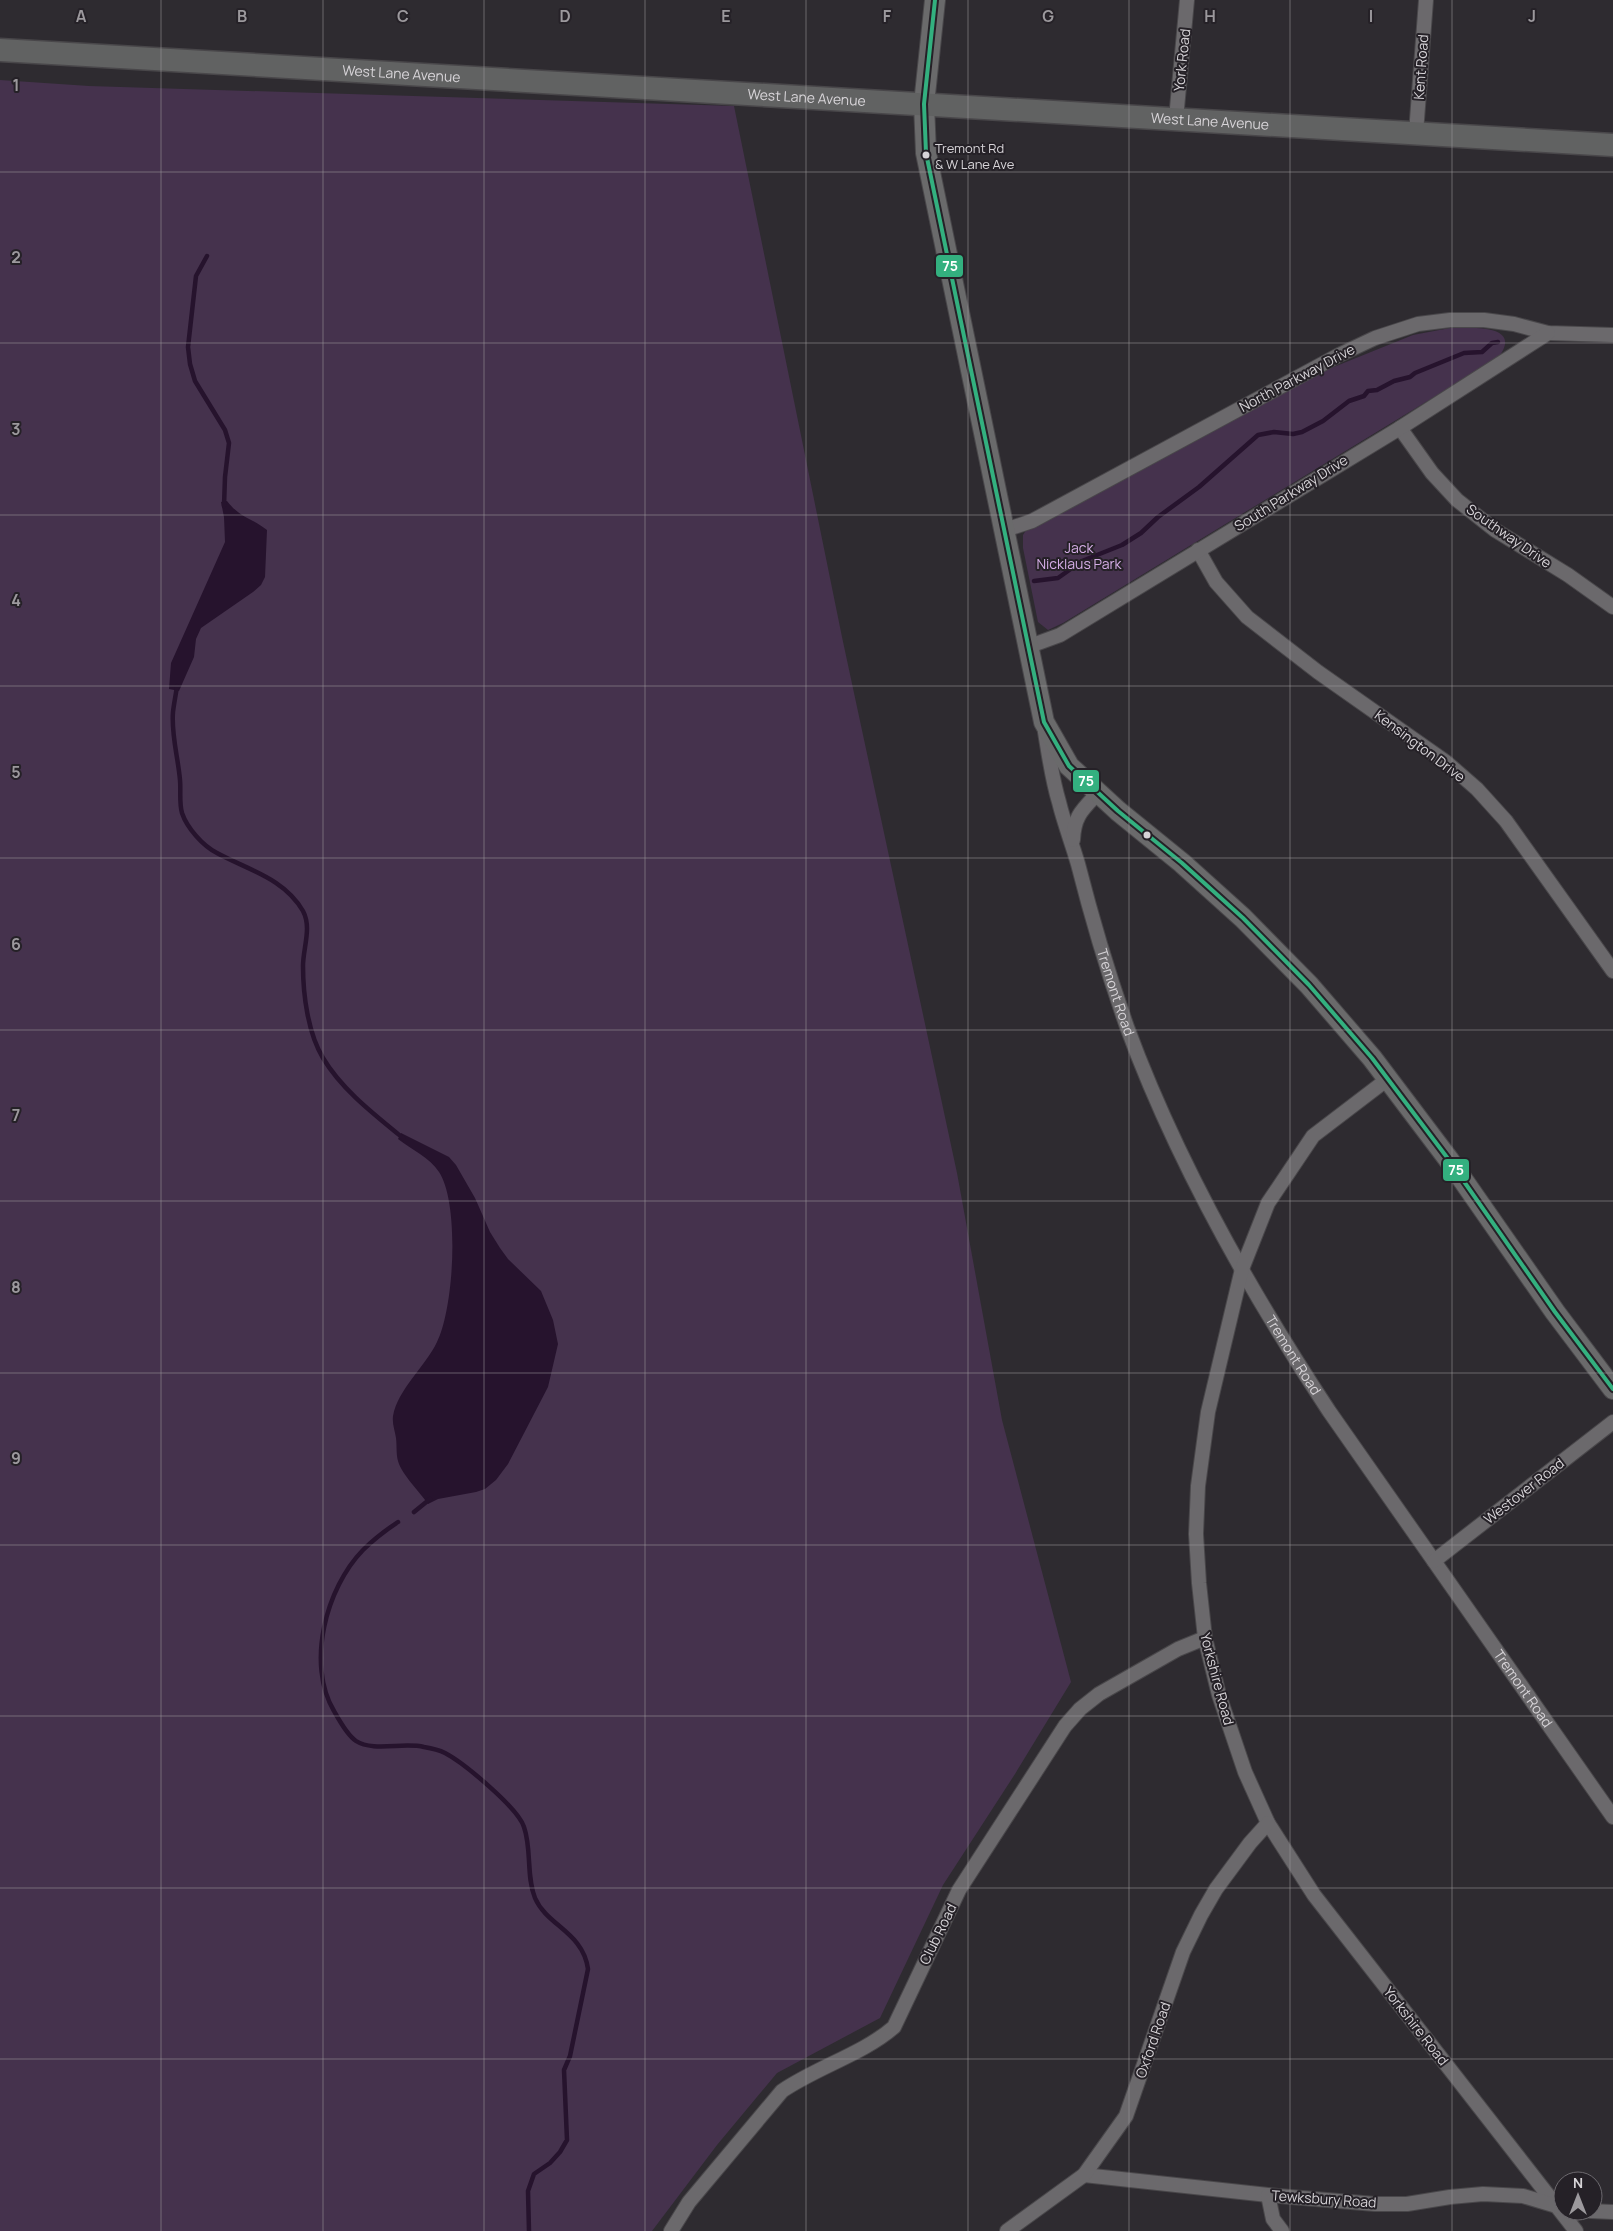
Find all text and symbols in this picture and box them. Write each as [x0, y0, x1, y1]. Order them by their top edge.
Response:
text: A [76, 5, 87, 27]
text: B [237, 5, 247, 27]
text: C [397, 5, 409, 27]
text: D [559, 5, 571, 27]
text: E [721, 5, 731, 27]
text: F [883, 5, 892, 27]
text: G [1042, 5, 1054, 27]
text: H [1204, 5, 1216, 27]
text: I [1369, 5, 1373, 27]
text: J [1528, 5, 1536, 27]
street label: York Road [1169, 28, 1194, 92]
street label: Kent Road [1409, 34, 1432, 100]
street label: West Lane Avenue [342, 60, 461, 86]
text: 1 [12, 74, 20, 96]
street label: West Lane Avenue [747, 84, 866, 110]
street label: West Lane Avenue [1150, 108, 1270, 134]
place label: Tremont Rd & W Lane Ave [935, 139, 1015, 173]
marker: Tremont Rd & W Lane Ave [921, 150, 931, 160]
text: 2 [11, 246, 21, 268]
line badge: 75 [935, 254, 964, 278]
text: 75 [942, 256, 958, 275]
street label: North Parkway Drive [1236, 339, 1358, 416]
text: 3 [11, 418, 21, 440]
street label: South Parkway Drive [1230, 450, 1351, 535]
street label: Southway Drive [1463, 499, 1556, 572]
park label: Jack Nicklaus Park [1037, 538, 1123, 573]
text: 4 [11, 589, 21, 611]
street label: Kensington Drive [1371, 705, 1469, 786]
text: 5 [11, 761, 21, 783]
line badge: 75 [1072, 769, 1100, 793]
text: 75 [1078, 771, 1094, 790]
unlabelled marker [1142, 830, 1152, 840]
text: 6 [11, 933, 21, 955]
street label: Tremont Road [1093, 946, 1139, 1038]
text: 7 [12, 1104, 20, 1126]
line badge: 75 [1442, 1158, 1470, 1182]
text: 75 [1448, 1160, 1464, 1179]
text: 8 [11, 1276, 21, 1298]
street label: Tremont Road [1262, 1311, 1326, 1398]
text: 9 [11, 1447, 21, 1469]
street label: Westover Road [1480, 1453, 1568, 1528]
street label: Yorkshire Road [1196, 1631, 1239, 1727]
street label: Tremont Road [1490, 1646, 1557, 1731]
street label: Club Road [915, 1900, 961, 1968]
street label: Yorkshire Road [1380, 1982, 1453, 2069]
street label: Oxford Road [1131, 1999, 1174, 2080]
north arrow [1553, 2171, 1603, 2221]
text: N [1573, 2173, 1583, 2192]
street label: Tewksbury Road [1271, 2185, 1377, 2212]

